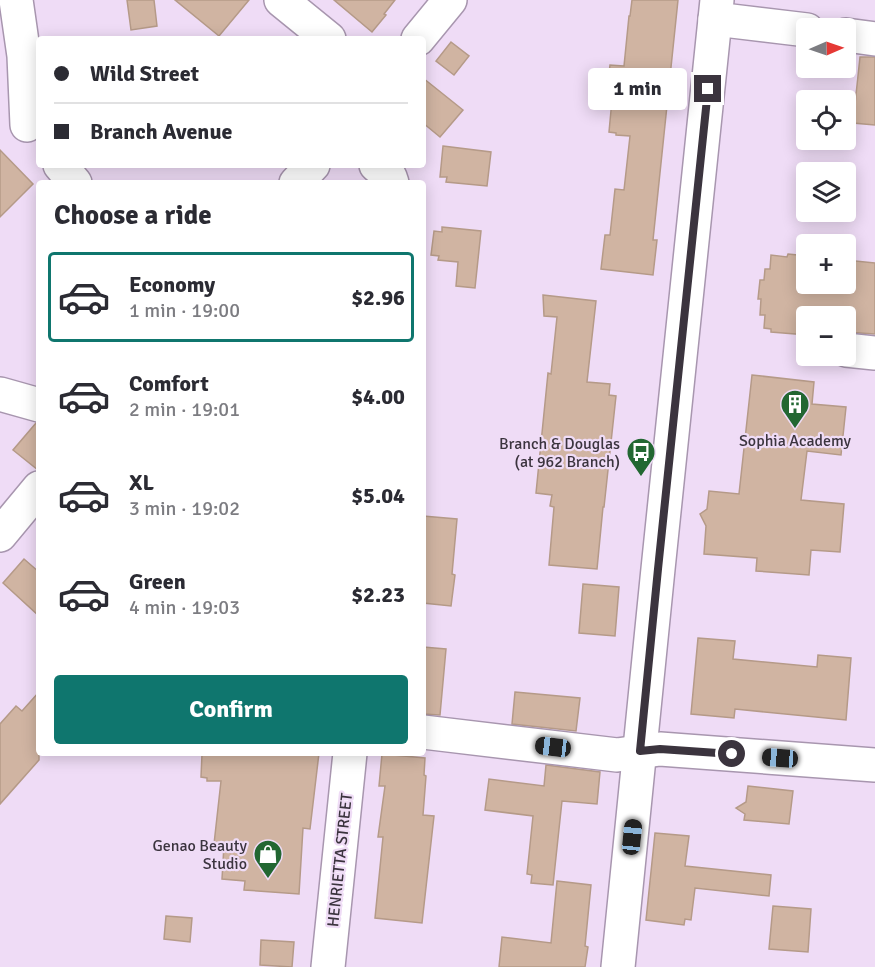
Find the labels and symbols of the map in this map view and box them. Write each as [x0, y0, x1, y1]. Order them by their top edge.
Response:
north arrow [796, 18, 856, 78]
callout: 1 min [588, 68, 687, 110]
route end [694, 75, 721, 102]
building icon: Sophia Academy [779, 388, 811, 430]
place label: Sophia Academy [739, 431, 852, 451]
place label: Branch & Douglas (at 962 Branch) [499, 434, 620, 472]
bus stop icon: Branch & Douglas (at 962 Branch) [625, 436, 657, 478]
car [534, 736, 572, 758]
route start [718, 740, 745, 767]
car [761, 748, 799, 768]
street label: HENRIETTA STREET [323, 792, 357, 928]
car [621, 818, 643, 856]
place label: Genao Beauty Studio [152, 836, 248, 874]
shop icon: Genao Beauty Studio [252, 838, 284, 880]

